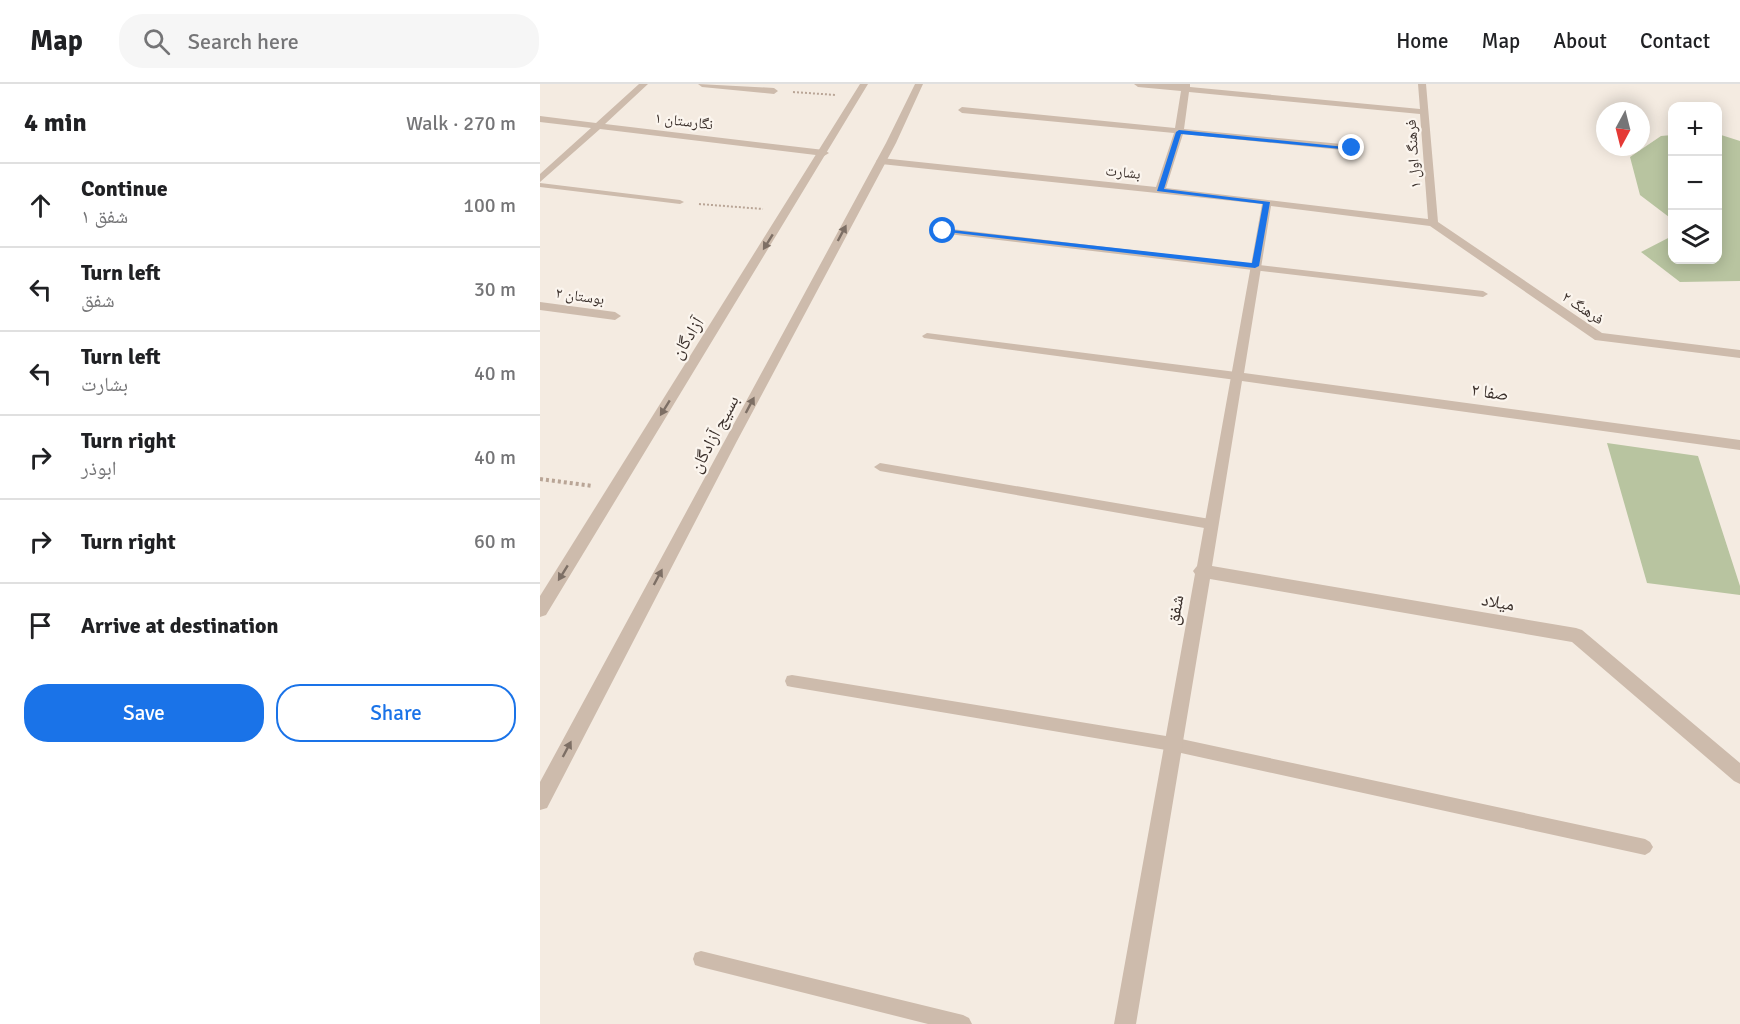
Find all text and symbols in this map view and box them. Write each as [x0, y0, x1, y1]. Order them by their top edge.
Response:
search box [119, 14, 539, 68]
text: Map [30, 24, 83, 58]
icon: search [140, 25, 173, 58]
text: Search here [188, 28, 299, 55]
text: Home [1396, 28, 1449, 54]
text: Map [1482, 28, 1520, 54]
text: About [1553, 28, 1607, 54]
text: Contact [1640, 28, 1710, 54]
north arrow [1596, 102, 1650, 156]
map controls [1668, 102, 1722, 264]
button: + [1668, 102, 1722, 156]
text: 4 min [24, 107, 87, 139]
street label: نگارستان ۱ [654, 109, 714, 134]
text: Walk · 270 m [406, 111, 516, 136]
street label: فرهنگ اول ۱ [1402, 119, 1425, 189]
route end [1338, 134, 1364, 160]
button: − [1668, 156, 1722, 210]
street label: بشارت [1105, 161, 1141, 183]
text: Continue [81, 175, 168, 202]
icon: ahead [24, 189, 57, 222]
text: 100 m [463, 193, 516, 218]
text: شفق ۱ [81, 204, 128, 229]
button: layers [1668, 210, 1722, 264]
route start [929, 217, 955, 243]
one-way arrow [837, 224, 847, 241]
one-way arrow [763, 234, 774, 250]
text: Turn left [81, 259, 161, 286]
icon: left [24, 273, 57, 306]
text: 30 m [474, 277, 516, 302]
street label: بوستان ۲ [554, 284, 606, 309]
text: شفق [81, 288, 115, 313]
street label: فرهنگ ۲ [1559, 288, 1607, 328]
street label: آزادگان [666, 313, 709, 363]
text: Turn left [81, 343, 161, 370]
icon: left [24, 357, 57, 390]
text: 40 m [474, 361, 516, 386]
text: بشارت [81, 372, 128, 397]
street label: صفا ۲ [1470, 378, 1510, 406]
street label: بسیج آزادگان [684, 391, 745, 477]
one-way arrow [745, 396, 755, 413]
one-way arrow [660, 399, 671, 416]
text: Turn right [81, 427, 176, 454]
icon: right [24, 441, 57, 474]
text: 40 m [474, 445, 516, 470]
text: ابوذر [81, 456, 117, 481]
icon: right [24, 525, 57, 558]
text: Turn right [81, 528, 176, 555]
text: 60 m [474, 529, 516, 554]
one-way arrow [557, 565, 568, 581]
one-way arrow [653, 568, 663, 585]
street label: میلاد [1480, 588, 1516, 616]
street label: شفق [1162, 593, 1188, 627]
icon: arrive [24, 609, 57, 642]
text: Arrive at destination [81, 612, 278, 639]
button: Save [24, 684, 264, 742]
button: Share [276, 684, 516, 742]
one-way arrow [562, 741, 572, 758]

